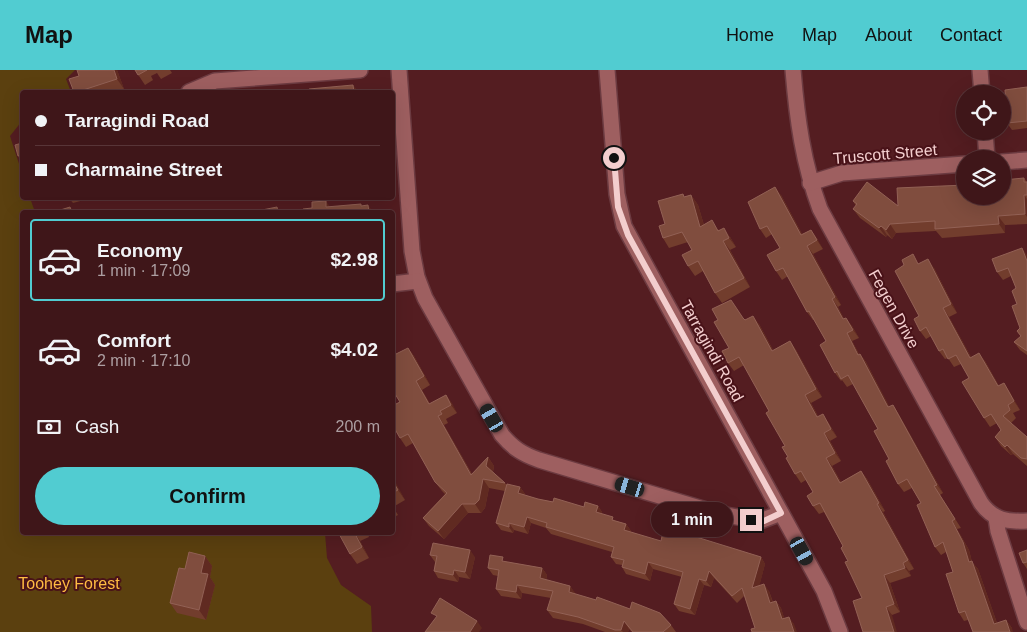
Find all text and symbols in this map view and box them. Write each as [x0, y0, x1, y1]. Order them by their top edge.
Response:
text: Map [25, 21, 73, 48]
text: Home [726, 25, 774, 45]
text: Map [802, 25, 837, 45]
text: About [865, 25, 912, 45]
text: Contact [940, 25, 1002, 45]
map controls [956, 85, 1011, 205]
button: locate [956, 85, 1011, 140]
text: Tarragindi Road [65, 110, 209, 131]
street label: Truscott Street [832, 141, 938, 167]
route start [603, 147, 625, 169]
button: layers [956, 150, 1011, 205]
text: Charmaine Street [65, 159, 222, 180]
icon: car [37, 238, 82, 283]
text: Economy [97, 240, 183, 261]
text: $2.98 [330, 249, 378, 270]
text: 1 min · 17:09 [97, 262, 190, 279]
street label: Fegen Drive [865, 267, 923, 351]
street label: Tarragindi Road [677, 297, 747, 405]
icon: car [37, 328, 82, 373]
text: Comfort [97, 330, 171, 351]
text: $4.02 [330, 339, 378, 360]
text: 2 min · 17:10 [97, 352, 190, 369]
car [478, 401, 505, 435]
icon: cash [35, 413, 63, 441]
text: Cash [75, 416, 119, 437]
text: 200 m [336, 418, 380, 435]
button: Confirm [35, 467, 380, 525]
car [613, 475, 646, 499]
callout: 1 min [651, 502, 734, 538]
route end [740, 509, 762, 531]
text: 1 min [671, 511, 713, 528]
car [788, 534, 815, 568]
park label: Toohey Forest [18, 575, 120, 592]

